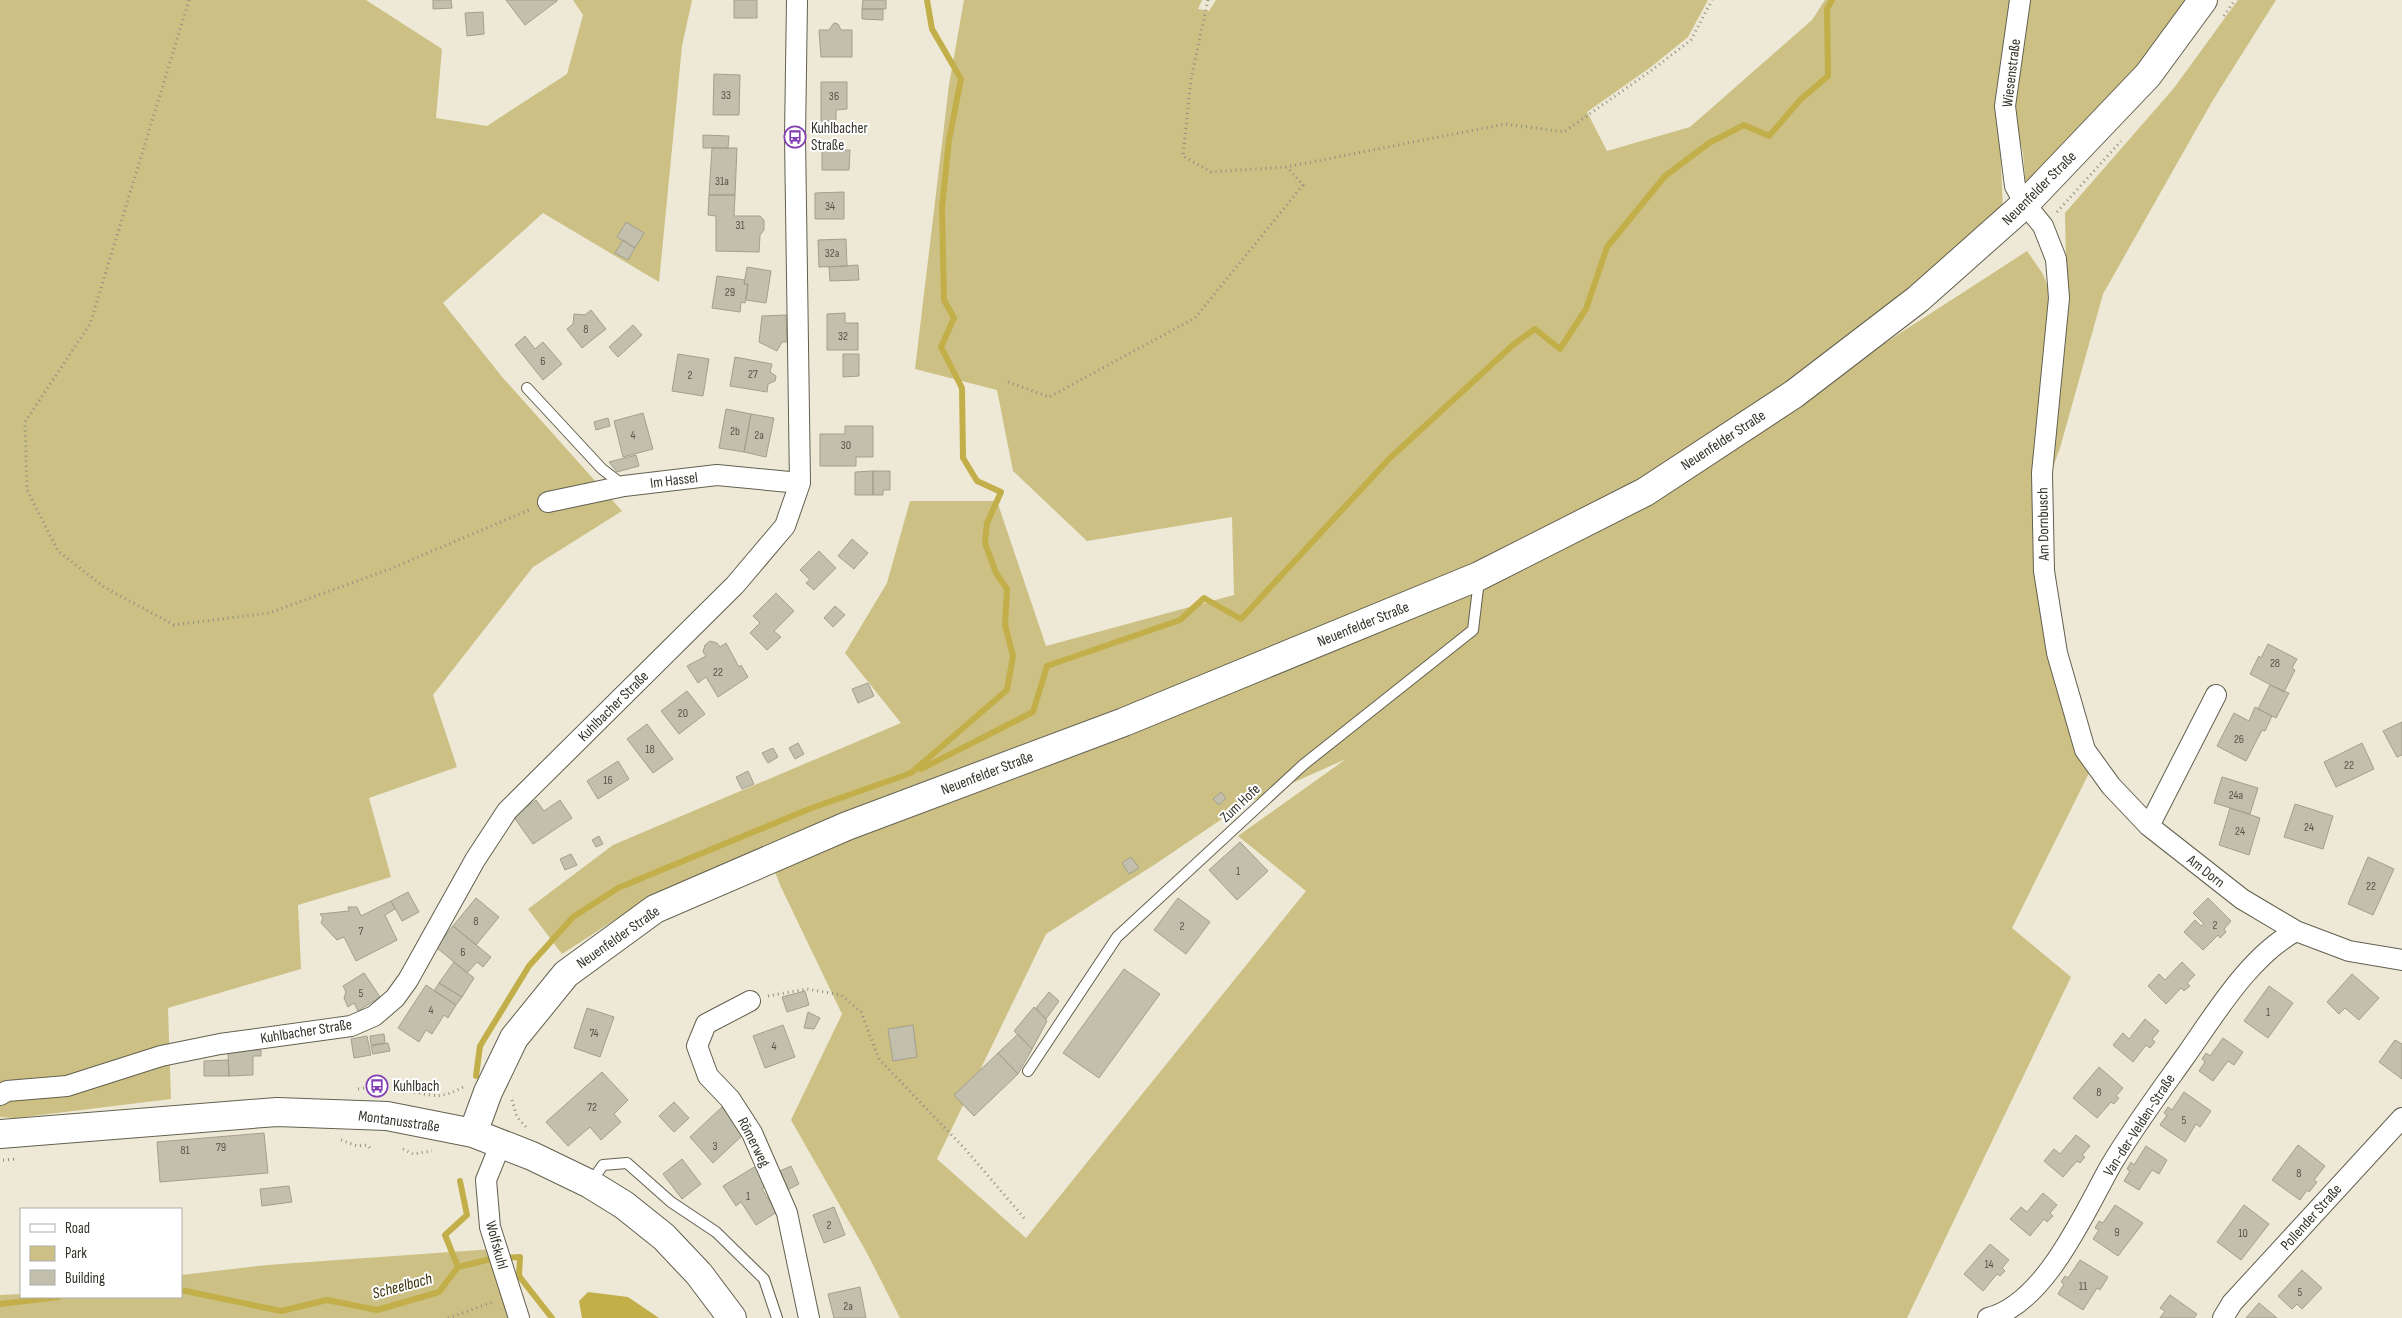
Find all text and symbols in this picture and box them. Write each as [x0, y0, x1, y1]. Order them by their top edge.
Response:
street label: Wiesenstraße [1998, 38, 2025, 108]
house number: 33 [721, 88, 731, 103]
house number: 36 [829, 89, 839, 104]
place label: Kuhlbacher Straße [811, 119, 869, 155]
bus stop icon: Kuhlbacher Straße [783, 125, 807, 149]
street label: Neuenfelder Straße [1998, 147, 2080, 229]
house number: 31a [715, 174, 729, 189]
house number: 34 [825, 199, 835, 214]
house number: 31 [735, 218, 745, 233]
house number: 32a [825, 246, 840, 261]
house number: 29 [725, 285, 735, 300]
house number: 8 [583, 322, 589, 337]
house number: 32 [838, 329, 848, 344]
house number: 6 [540, 354, 546, 369]
house number: 27 [748, 367, 758, 382]
house number: 2 [688, 368, 693, 383]
street label: Neuenfelder Straße [1677, 406, 1769, 475]
house number: 2b [730, 424, 740, 439]
house number: 4 [630, 428, 636, 443]
house number: 2a [754, 428, 764, 443]
house number: 30 [841, 438, 851, 453]
street label: Im Hassel [649, 468, 699, 493]
street label: Am Dornbusch [2033, 487, 2054, 562]
street label: Neuenfelder Straße [1314, 597, 1412, 652]
house number: 28 [2270, 656, 2280, 671]
house number: 22 [713, 665, 723, 680]
street label: Kuhlbacher Straße [574, 667, 653, 746]
house number: 20 [678, 706, 688, 721]
house number: 26 [2234, 732, 2244, 747]
house number: 18 [645, 742, 655, 757]
street label: Neuenfelder Straße [938, 747, 1036, 800]
house number: 22 [2344, 758, 2354, 773]
house number: 16 [603, 773, 613, 788]
street label: Zum Hofe [1216, 780, 1264, 827]
house number: 24a [2229, 788, 2244, 803]
house number: 24 [2304, 820, 2314, 835]
house number: 24 [2235, 824, 2245, 839]
street label: Am Dorn [2182, 850, 2229, 892]
house number: 1 [1236, 864, 1241, 879]
house number: 22 [2366, 879, 2376, 894]
street label: Neuenfelder Straße [573, 902, 664, 973]
house number: 8 [473, 914, 479, 929]
house number: 2 [2213, 918, 2218, 933]
house number: 2 [1180, 919, 1185, 934]
house number: 7 [359, 924, 364, 939]
house number: 6 [460, 945, 466, 960]
house number: 5 [359, 986, 364, 1001]
house number: 4 [428, 1003, 434, 1018]
house number: 1 [2266, 1005, 2271, 1020]
street label: Kuhlbacher Straße [259, 1015, 353, 1048]
house number: 74 [589, 1026, 599, 1041]
house number: 4 [771, 1039, 777, 1054]
street label: Van-der-Velden-Straße [2099, 1071, 2180, 1180]
bus stop icon: Kuhlbach [365, 1074, 389, 1098]
place label: Kuhlbach [393, 1077, 440, 1096]
house number: 8 [2096, 1085, 2102, 1100]
house number: 72 [587, 1100, 597, 1115]
street label: Montanusstraße [357, 1106, 441, 1137]
house number: 5 [2182, 1113, 2187, 1128]
street label: Römerweg [733, 1114, 774, 1170]
house number: 3 [712, 1139, 718, 1154]
house number: 79 [216, 1140, 226, 1155]
house number: 81 [180, 1143, 191, 1158]
house number: 8 [2296, 1166, 2302, 1181]
street label: Pollender Straße [2277, 1180, 2346, 1254]
house number: 1 [746, 1189, 751, 1204]
legend [20, 1208, 182, 1298]
house number: 2 [827, 1218, 832, 1233]
text: Road [65, 1219, 90, 1238]
street label: Wolfskuhl [481, 1219, 512, 1271]
house number: 9 [2114, 1225, 2120, 1240]
house number: 10 [2238, 1226, 2248, 1241]
text: Park [65, 1244, 87, 1263]
house number: 14 [1984, 1257, 1994, 1272]
text: Building [65, 1269, 105, 1288]
water label: Scheelbach [370, 1269, 435, 1304]
house number: 11 [2079, 1279, 2088, 1294]
house number: 5 [2298, 1285, 2303, 1300]
house number: 2a [843, 1299, 853, 1314]

